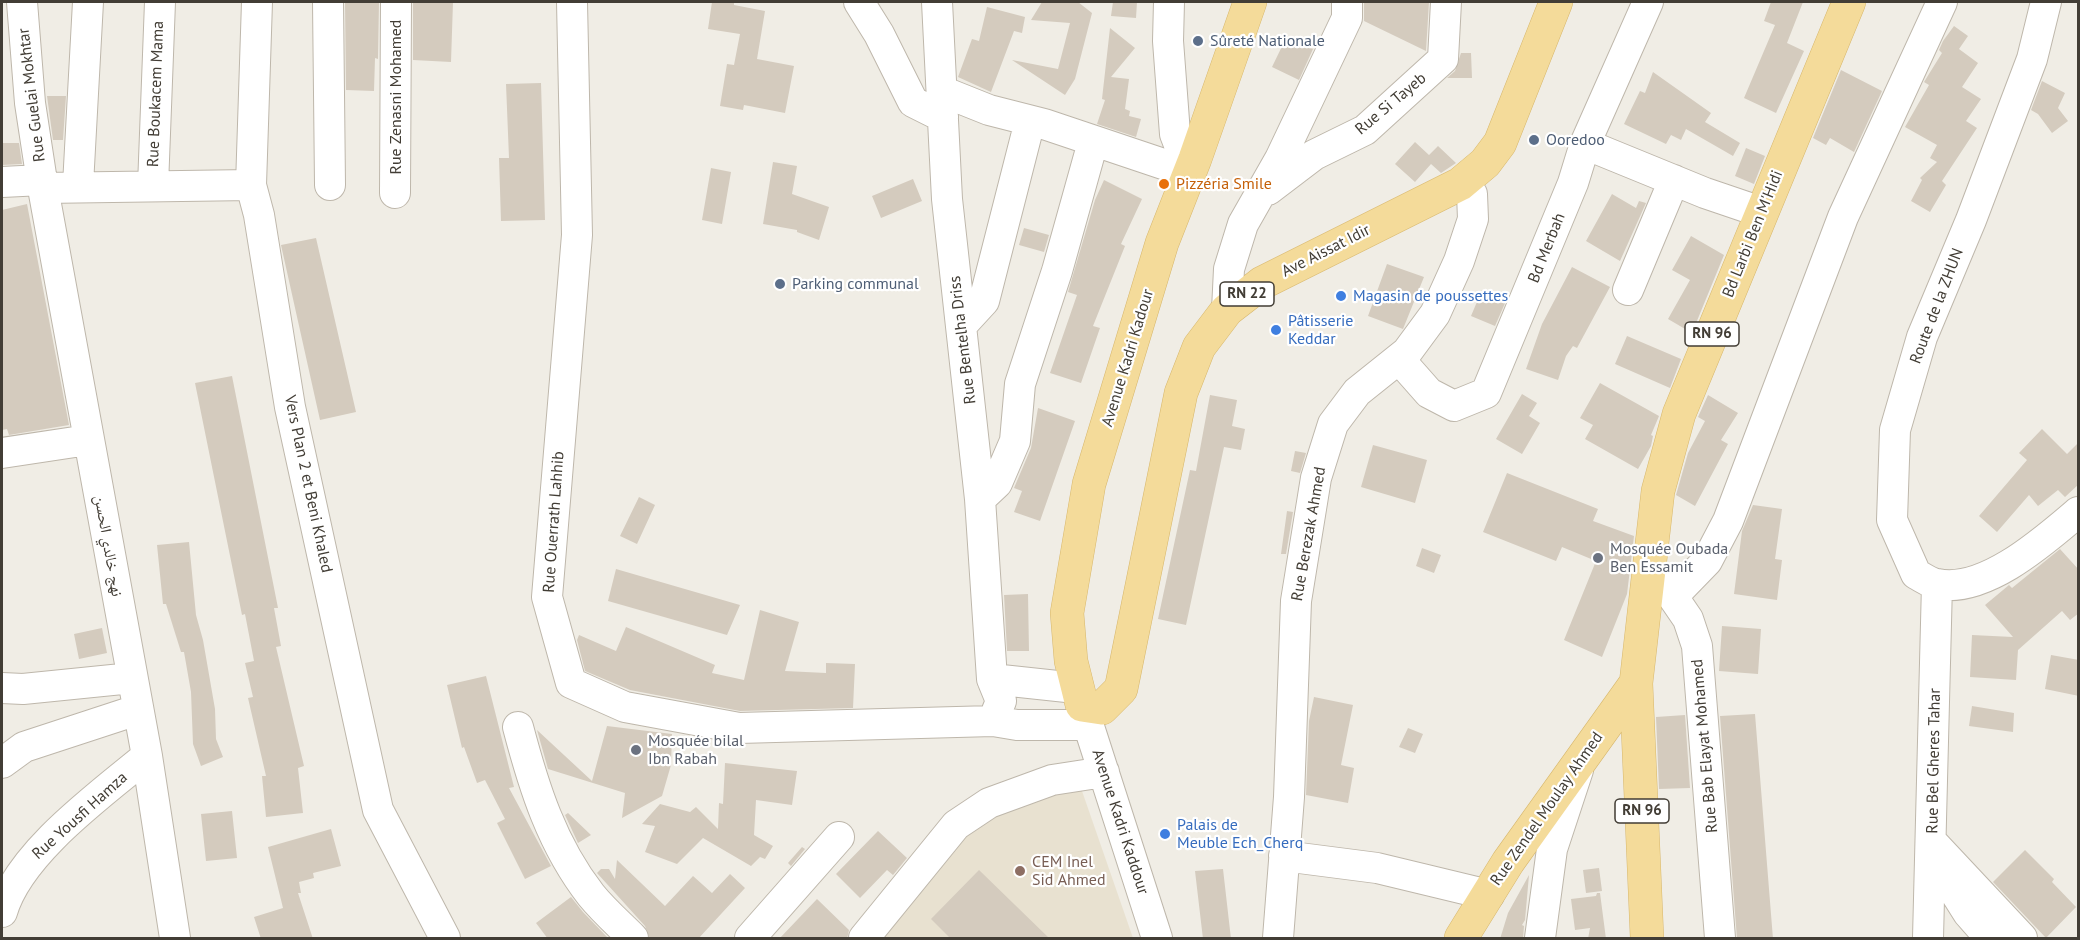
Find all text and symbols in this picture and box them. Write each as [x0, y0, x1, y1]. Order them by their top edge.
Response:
street label: Rue Zenasni Mohamed [386, 20, 406, 174]
street label: Rue Boukacem Mama [144, 21, 168, 167]
street label: Rue Guelai Mokhtar [14, 27, 50, 163]
place label: Sûreté Nationale [1210, 31, 1325, 51]
marker: Sûreté Nationale [1191, 34, 1205, 48]
street label: Rue Si Tayeb [1352, 69, 1430, 139]
place label: Ooredoo [1546, 130, 1605, 150]
marker: Ooredoo [1527, 133, 1541, 147]
street label: Bd Larbi Ben M'Hidi [1719, 168, 1787, 300]
place label: Pizzéria Smile [1176, 174, 1272, 194]
marker: Pizzéria Smile [1157, 177, 1171, 191]
street label: Bd Merbah [1524, 210, 1570, 286]
street label: Ave Aissat Idir [1279, 221, 1373, 281]
street label: Route de la ZHUN [1906, 246, 1968, 366]
place label: Parking communal [792, 274, 919, 294]
street label: Rue Bentelha Driss [946, 275, 980, 405]
marker: Parking communal [773, 277, 787, 291]
road number: RN 22 [1220, 282, 1274, 306]
place label: Magasin de poussettes [1353, 286, 1508, 306]
street label: Avenue Kadri Kadour [1098, 287, 1158, 429]
marker: Magasin de poussettes [1334, 289, 1348, 303]
place label: Pâtisserie Keddar [1288, 311, 1353, 349]
road number: RN 96 [1685, 322, 1739, 346]
marker: Pâtisserie Keddar [1269, 323, 1283, 337]
street label: Vers Plan 2 et Beni Khaled [280, 394, 336, 574]
street label: Rue Ouerrath Lahhib [539, 451, 569, 593]
street label: Rue Berezak Ahmed [1288, 465, 1330, 603]
street label: نهج خالدي الحسن [90, 494, 126, 598]
place label: Mosquée Oubada Ben Essamit [1610, 539, 1728, 577]
marker: Mosquée Oubada Ben Essamit [1591, 551, 1605, 565]
street label: Rue Bab Elayat Mohamed [1688, 658, 1722, 834]
street label: Rue Bel Gheres Tahar [1923, 688, 1945, 834]
street label: Rue Zendel Moulay Ahmed [1487, 729, 1607, 889]
place label: Mosquée bilal Ibn Rabah [648, 731, 744, 769]
marker: Mosquée bilal Ibn Rabah [629, 743, 643, 757]
street label: Avenue Kadri Kaddour [1088, 747, 1152, 897]
street label: Rue Yousfi Hamza [28, 768, 132, 864]
road number: RN 96 [1615, 799, 1669, 823]
place label: Palais de Meuble Ech_Cherq [1177, 815, 1303, 853]
marker: Palais de Meuble Ech_Cherq [1158, 827, 1172, 841]
place label: CEM Inel Sid Ahmed [1032, 852, 1106, 890]
marker: CEM Inel Sid Ahmed [1013, 864, 1027, 878]

